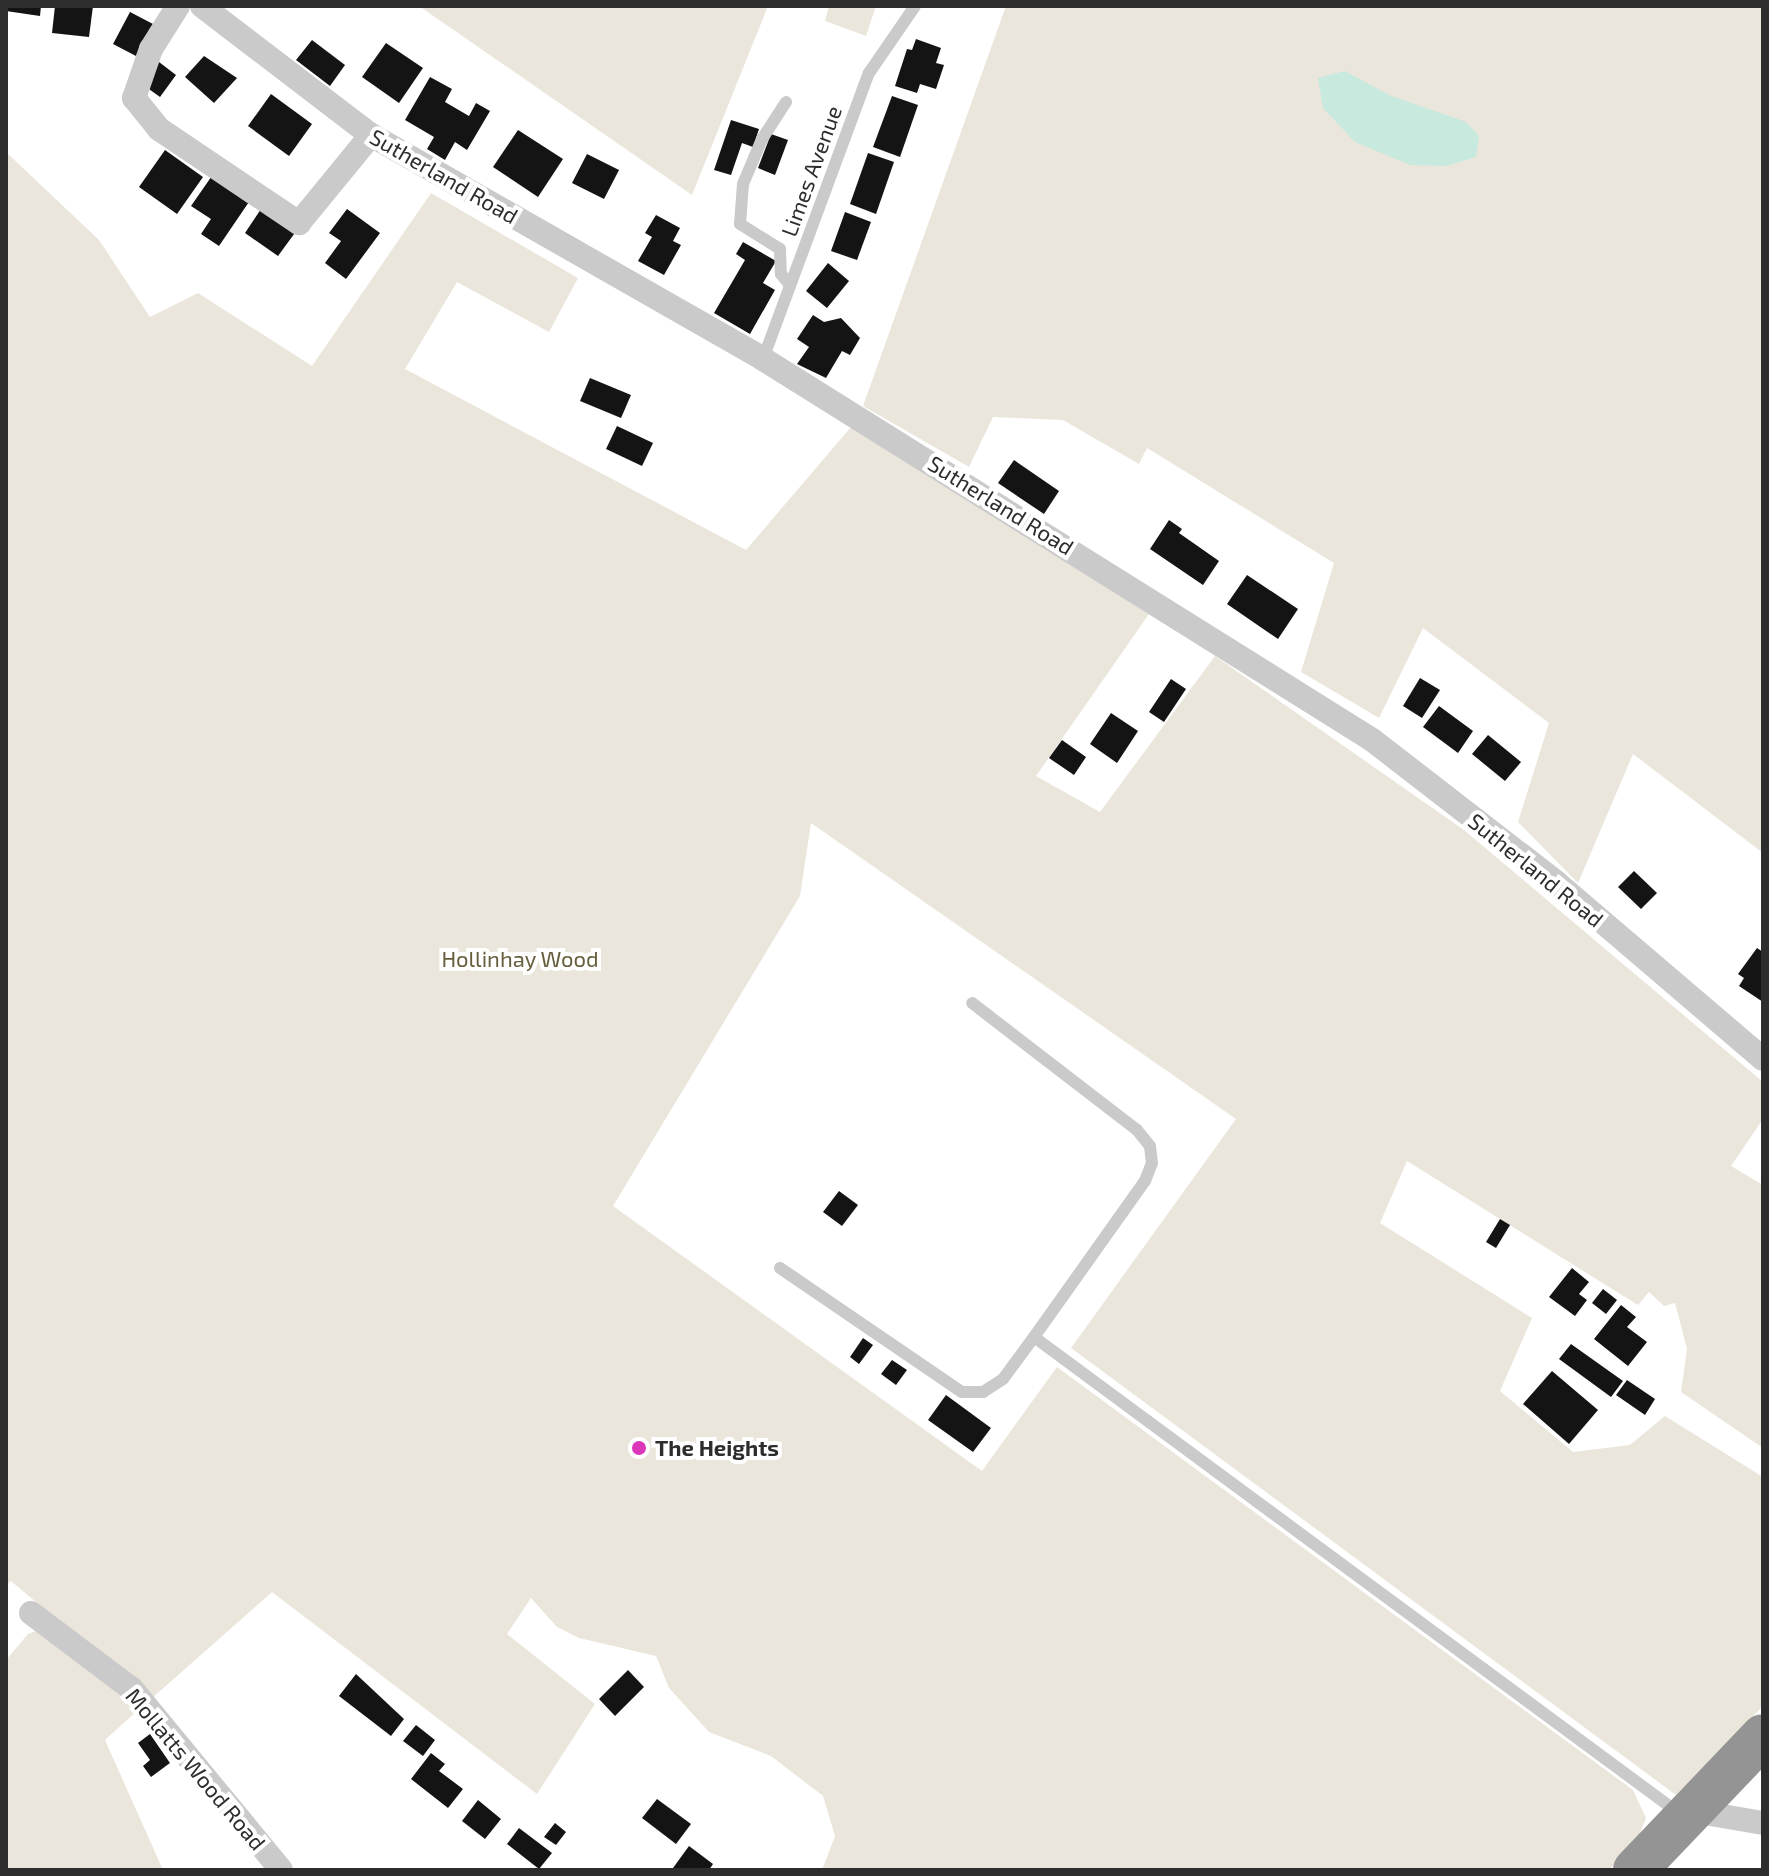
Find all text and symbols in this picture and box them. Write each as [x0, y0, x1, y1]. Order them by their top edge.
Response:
street label: Limes Avenue [775, 102, 847, 240]
street label: Sutherland Road [365, 123, 523, 229]
street label: Sutherland Road [924, 450, 1078, 560]
street label: Sutherland Road [1463, 807, 1609, 933]
park label: Hollinhay Wood [441, 946, 599, 972]
place label: The Heights [655, 1435, 779, 1461]
marker: The Heights [630, 1439, 648, 1457]
street label: Mollatts Wood Road [121, 1683, 271, 1855]

